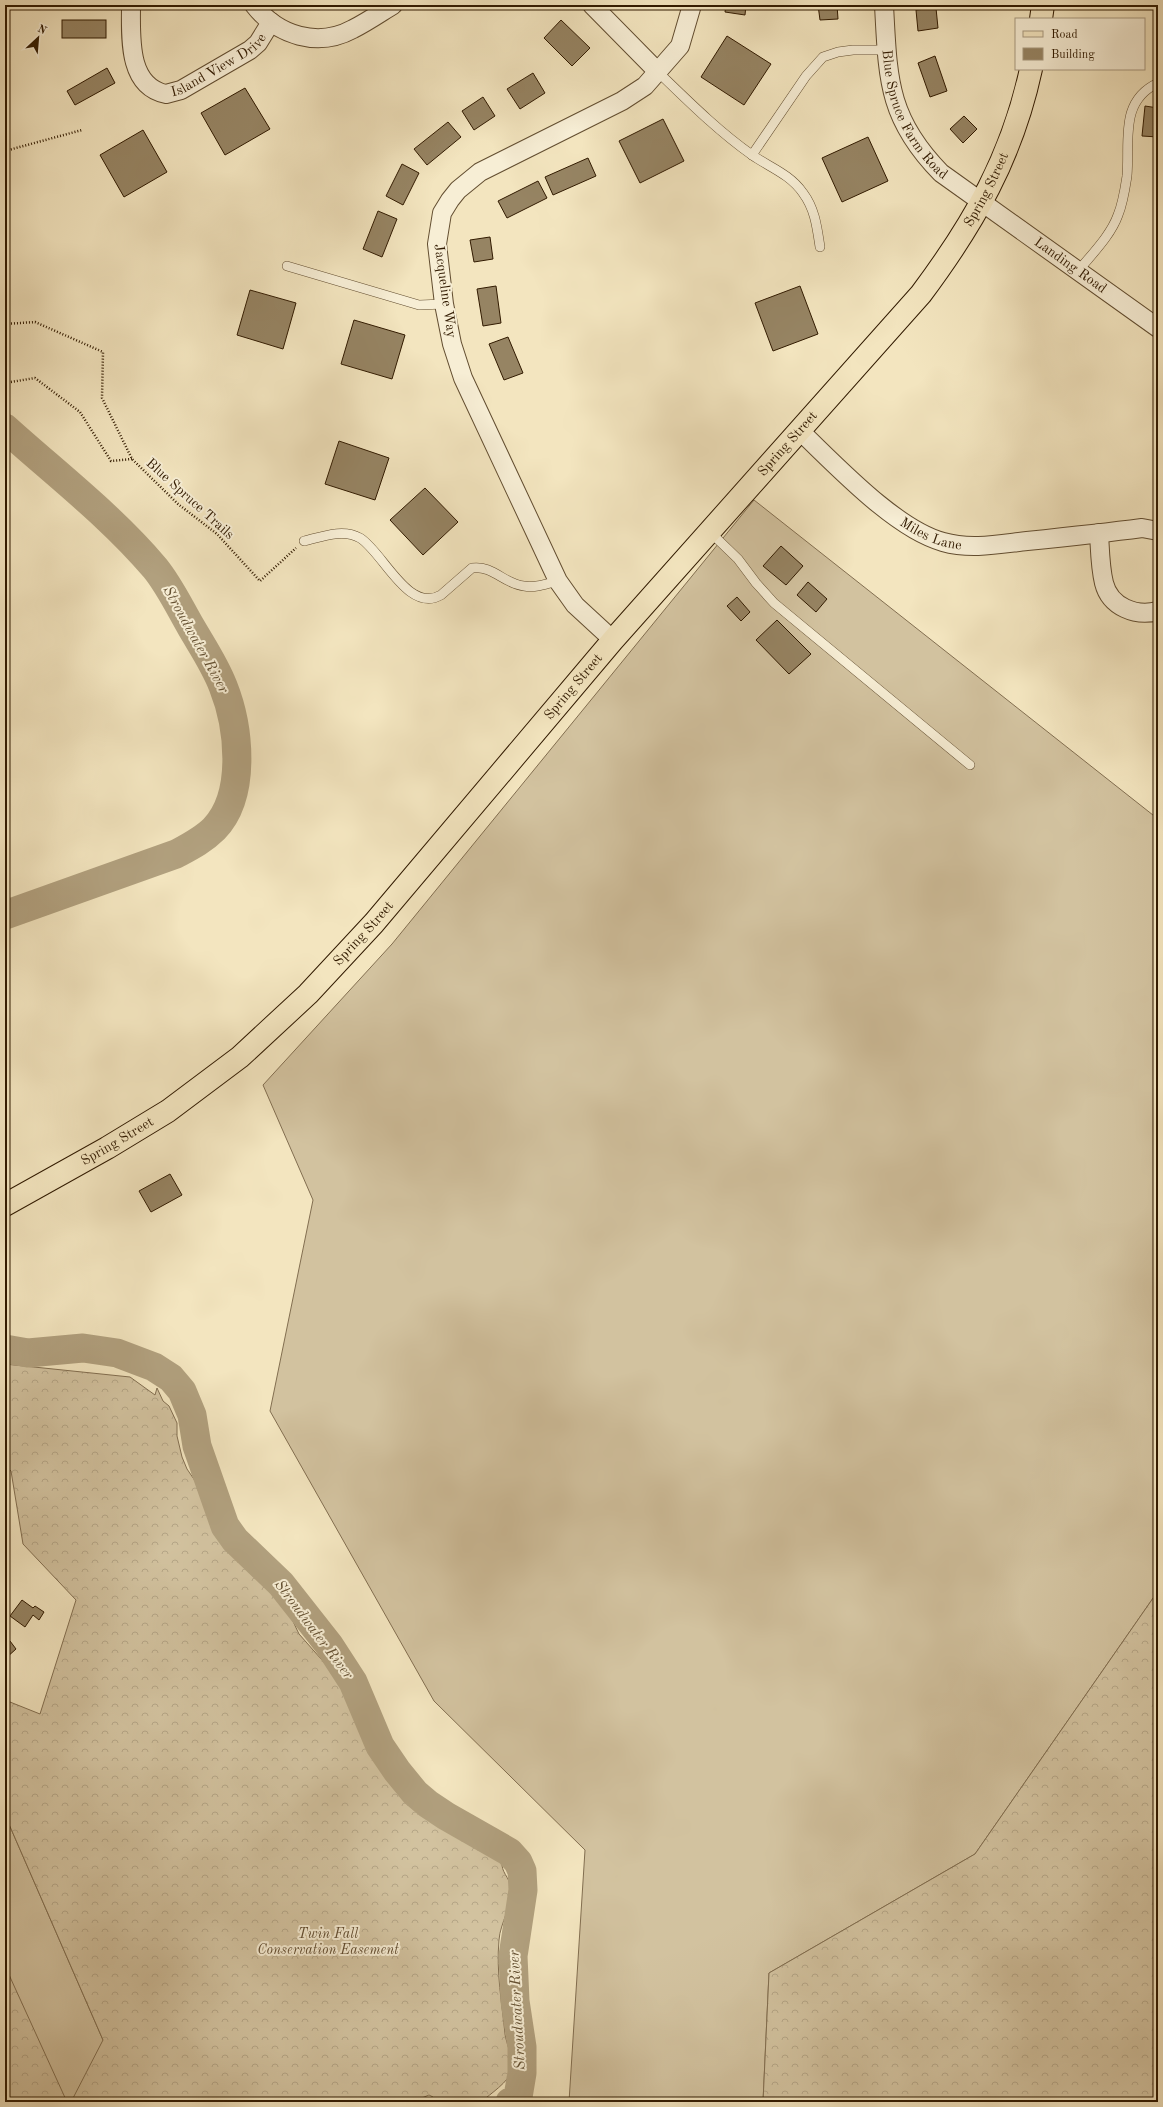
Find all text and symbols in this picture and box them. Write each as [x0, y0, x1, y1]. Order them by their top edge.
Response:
north arrow [18, 18, 58, 58]
legend [1015, 18, 1145, 70]
text: N [36, 24, 48, 37]
text: Road [1051, 29, 1078, 41]
street label: Island View Drive [169, 31, 269, 99]
street label: Blue Spruce Farm Road [880, 49, 950, 182]
text: Building [1051, 49, 1095, 61]
street label: Spring Street [962, 150, 1011, 229]
street label: Landing Road [1032, 235, 1109, 296]
street label: Jacqueline Way [431, 243, 459, 340]
street label: Spring Street [755, 409, 820, 479]
street label: Blue Spruce Trails [143, 456, 237, 542]
street label: Miles Lane [897, 515, 963, 552]
water label: Stroudwater River [159, 584, 231, 697]
street label: Spring Street [542, 651, 605, 723]
street label: Spring Street [331, 899, 396, 969]
street label: Spring Street [79, 1114, 156, 1168]
water label: Stroudwater River [271, 1578, 355, 1683]
park label: Twin Fall Conservation Easement [257, 1927, 399, 1957]
water label: Stroudwater River [507, 1949, 529, 2070]

